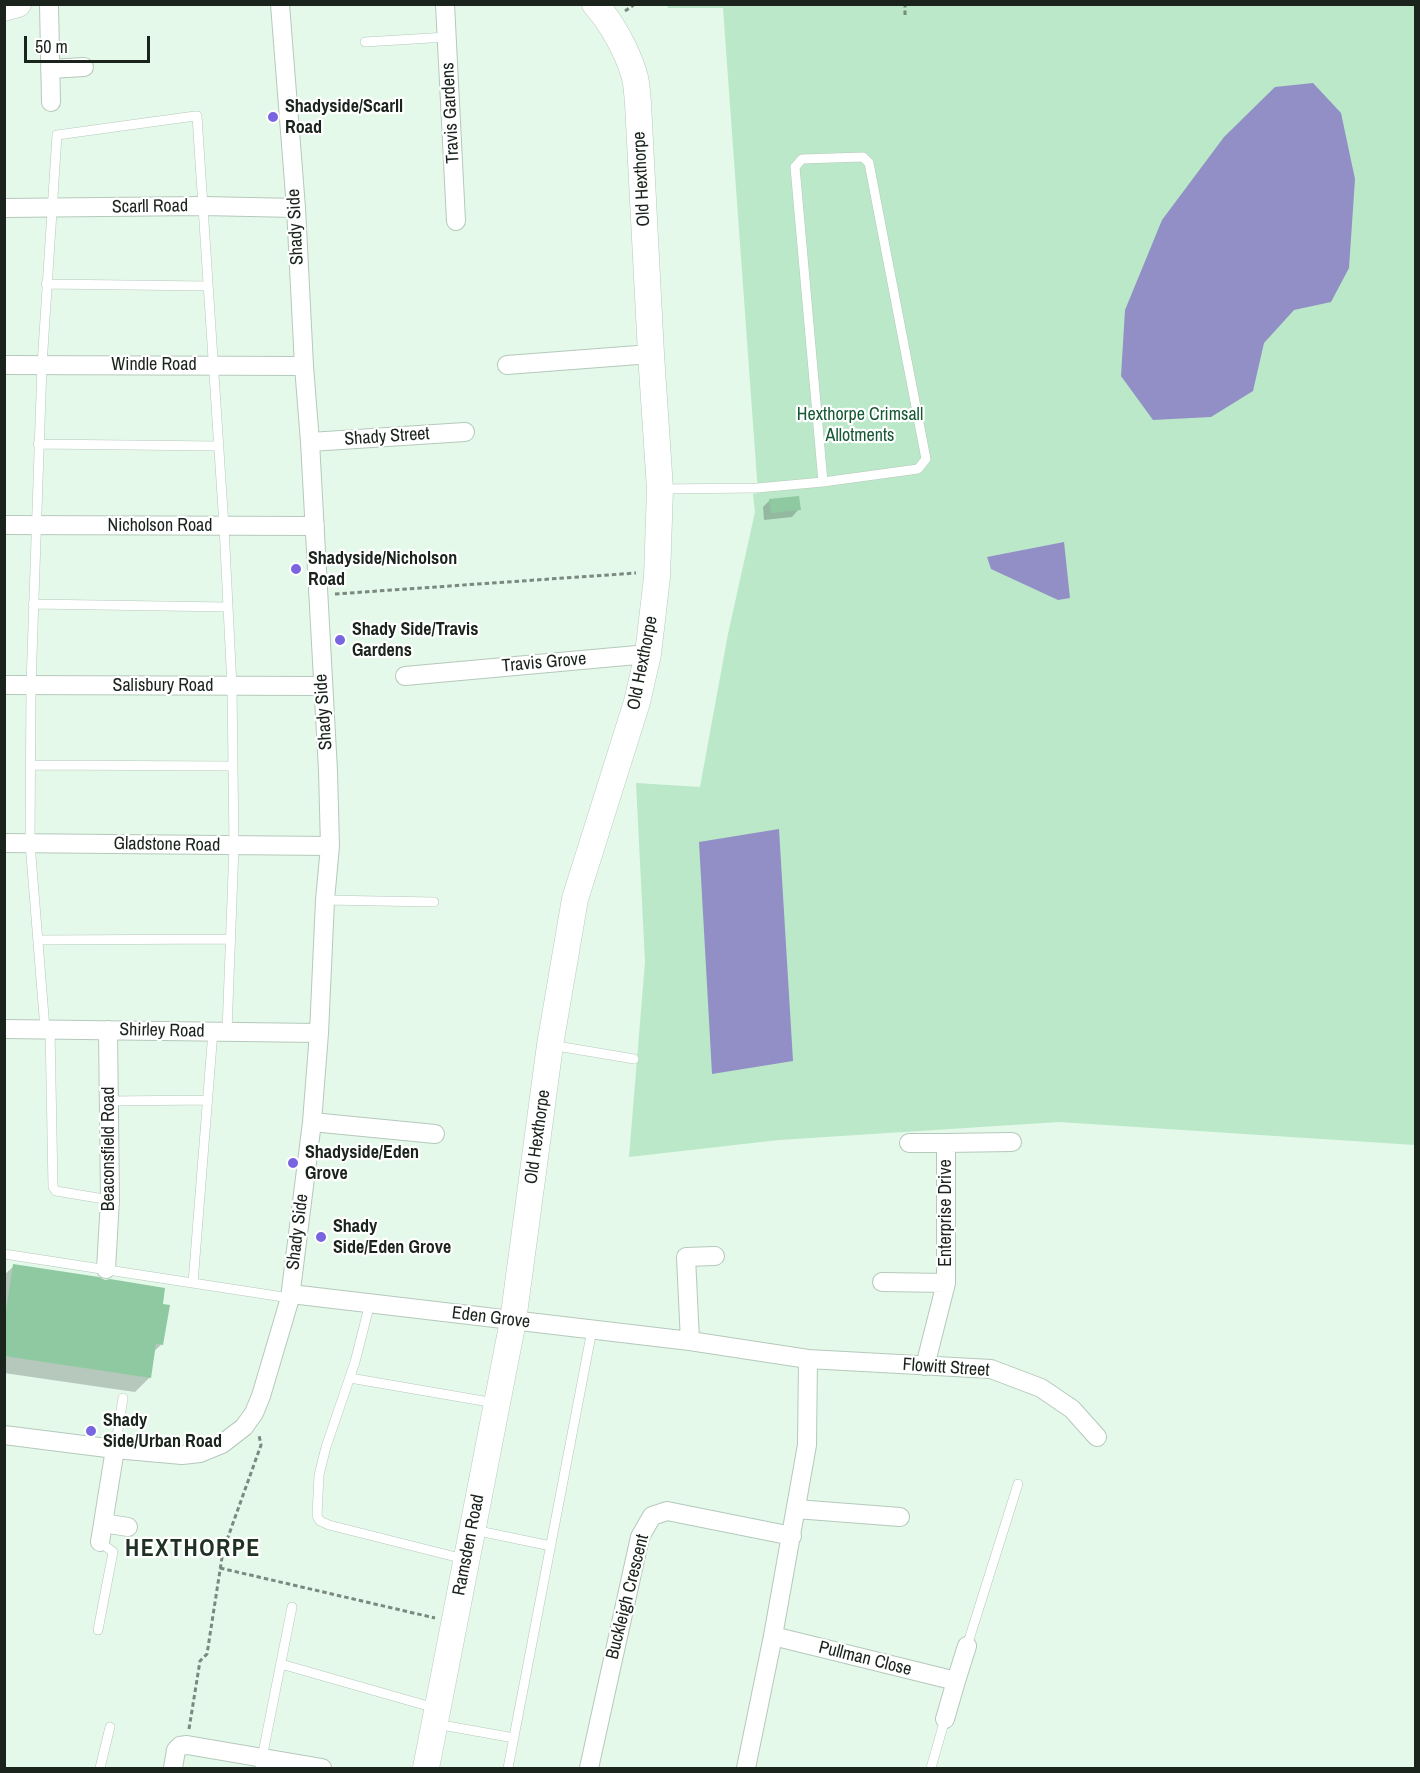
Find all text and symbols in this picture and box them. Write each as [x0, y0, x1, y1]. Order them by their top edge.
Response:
scale bar [27, 24, 153, 62]
text: 50 m [35, 34, 68, 59]
street label: Travis Gardens [438, 62, 464, 164]
place label: Shadyside/Scarll Road [285, 96, 403, 138]
marker: Shadyside/Scarll Road [266, 110, 280, 124]
street label: Old Hexthorpe [629, 131, 655, 227]
street label: Shady Side [283, 188, 309, 266]
street label: Scarll Road [112, 196, 188, 218]
street label: Windle Road [111, 354, 197, 376]
park label: Hexthorpe Crimsall Allotments [797, 404, 923, 446]
street label: Shady Street [344, 423, 430, 451]
street label: Nicholson Road [107, 515, 213, 537]
place label: Shadyside/Nicholson Road [308, 548, 457, 590]
marker: Shadyside/Nicholson Road [289, 562, 303, 576]
street label: Old Hexthorpe [623, 614, 663, 712]
place label: Shady Side/Travis Gardens [352, 619, 478, 662]
marker: Shady Side/Travis Gardens [333, 633, 347, 647]
street label: Travis Grove [501, 649, 587, 677]
street label: Shady Side [311, 673, 337, 751]
street label: Salisbury Road [113, 675, 213, 697]
street label: Gladstone Road [113, 833, 221, 857]
street label: Shirley Road [119, 1019, 205, 1043]
street label: Beaconsfield Road [98, 1087, 120, 1211]
street label: Old Hexthorpe [521, 1088, 555, 1186]
place label: Shadyside/Eden Grove [305, 1142, 419, 1184]
marker: Shadyside/Eden Grove [286, 1156, 300, 1170]
street label: Enterprise Drive [935, 1159, 957, 1267]
street label: Shady Side [283, 1193, 313, 1271]
place label: Shady Side/Eden Grove [333, 1216, 451, 1258]
marker: Shady Side/Eden Grove [314, 1230, 328, 1244]
street label: Eden Grove [451, 1302, 531, 1334]
street label: Flowitt Street [902, 1354, 990, 1382]
place label: Shady Side/Urban Road [103, 1410, 222, 1452]
marker: Shady Side/Urban Road [84, 1424, 98, 1438]
street label: Ramsden Road [449, 1493, 489, 1597]
street label: Buckleigh Crescent [602, 1532, 654, 1662]
district label: HEXTHORPE [125, 1536, 261, 1564]
street label: Pullman Close [816, 1637, 914, 1681]

